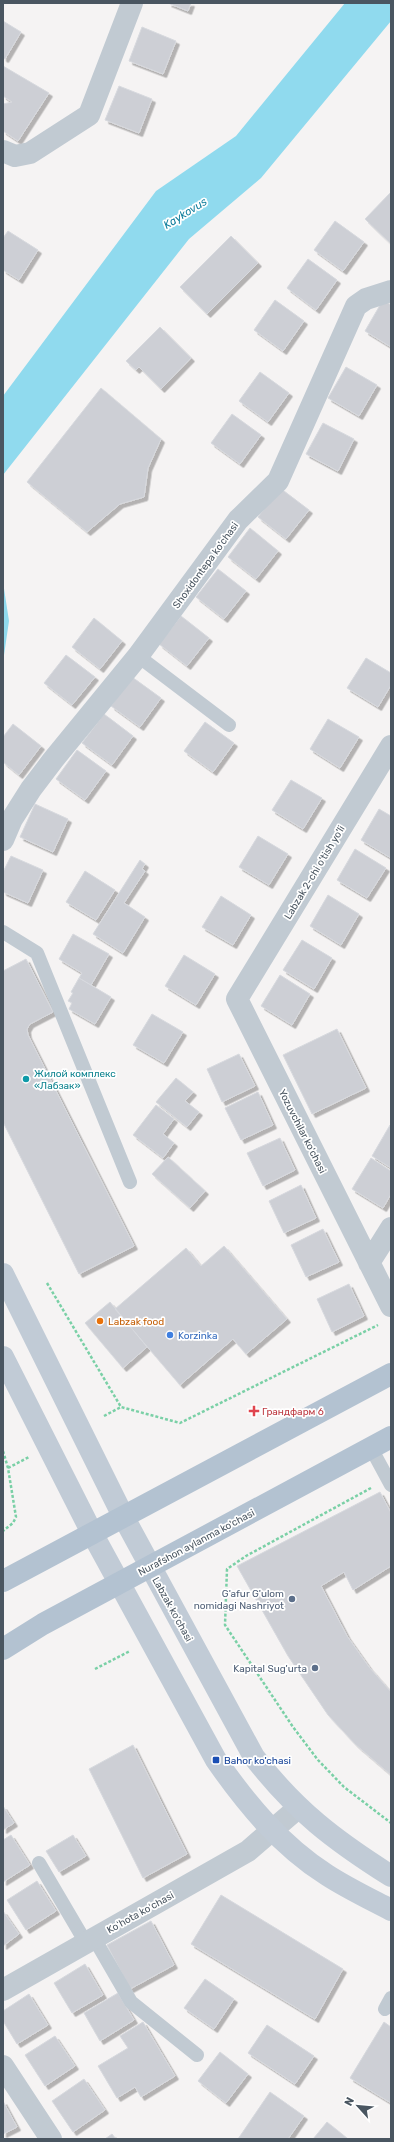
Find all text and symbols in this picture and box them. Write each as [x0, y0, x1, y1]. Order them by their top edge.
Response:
water label: Kaykovus [161, 195, 210, 232]
street label: Shoxidontepa ko'chasi [170, 520, 241, 611]
street label: Labzak 2-chi o'tish yo'li [282, 823, 348, 922]
place label: Жилой комплекс «Лабзак» [34, 1068, 116, 1092]
marker: Жилой комплекс «Лабзак» [21, 1074, 31, 1084]
street label: Yozuvchilar ko'chasi [276, 1087, 328, 1175]
marker: Labzak food [95, 1316, 105, 1326]
place label: Labzak food [108, 1316, 164, 1328]
marker: Korzinka [165, 1330, 175, 1340]
place label: Korzinka [178, 1330, 217, 1342]
marker: Грандфарм 6 [249, 1406, 259, 1416]
place label: Грандфарм 6 [262, 1406, 324, 1418]
street label: Nurafshon aylanma ko'chasi [136, 1507, 257, 1579]
street label: Labzak ko'chasi [149, 1575, 195, 1644]
place label: G'afur G'ulom nomidagi Nashriyot [194, 1588, 284, 1612]
marker: G'afur G'ulom nomidagi Nashriyot [287, 1594, 297, 1604]
place label: Kapital Sug'urta [233, 1663, 307, 1675]
marker: Kapital Sug'urta [310, 1663, 320, 1673]
marker: Bahor ko'chasi [211, 1755, 221, 1765]
place label: Bahor ko'chasi [224, 1755, 291, 1767]
street label: Koʻhota koʻchasi [105, 1889, 176, 1936]
north arrow [338, 2086, 378, 2126]
text: N [342, 2095, 357, 2108]

